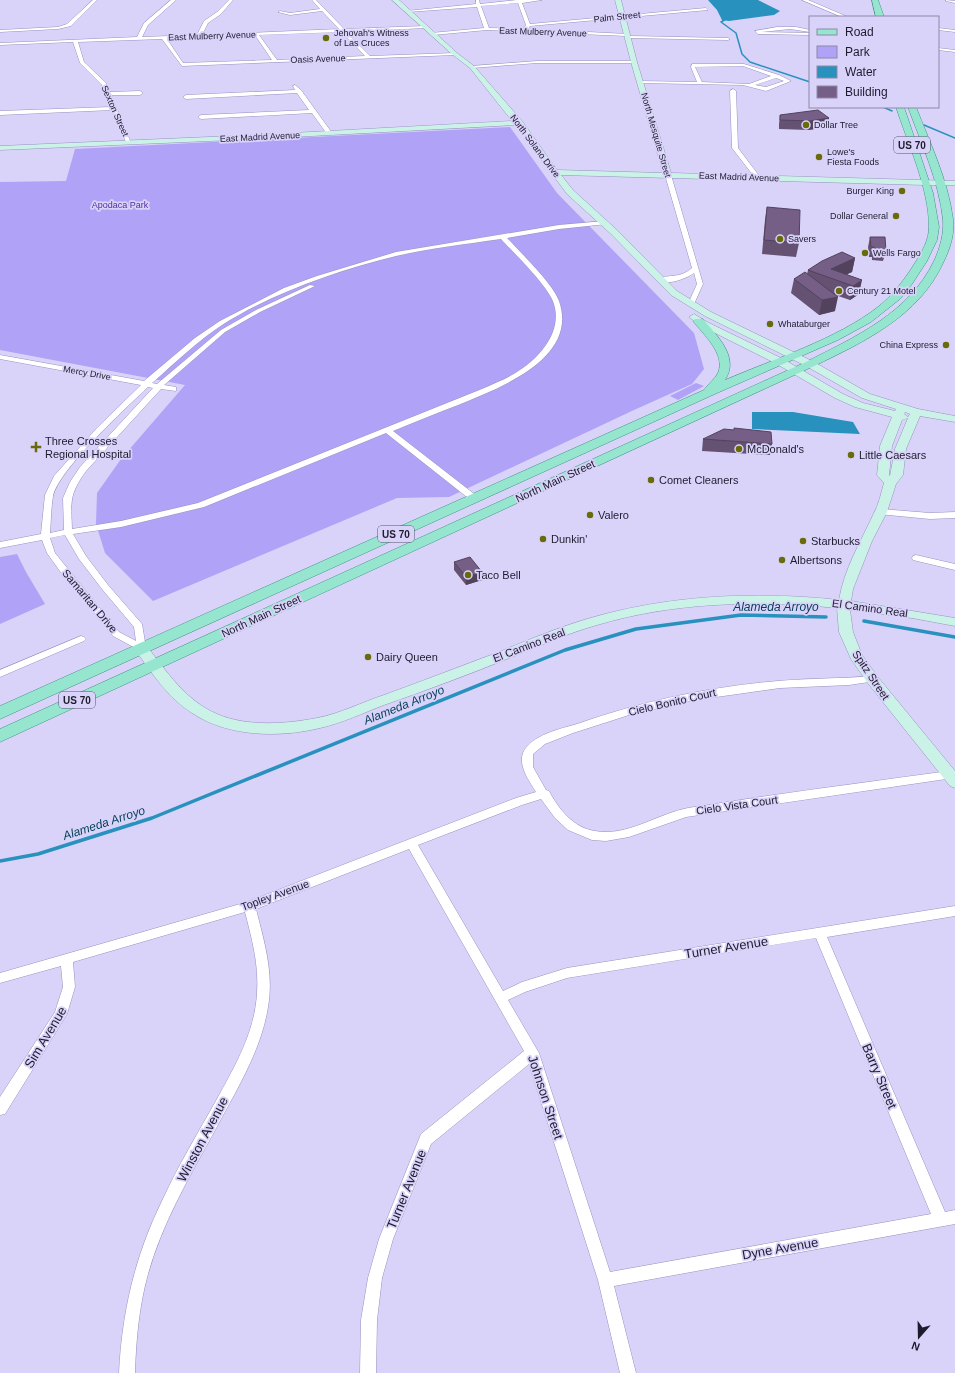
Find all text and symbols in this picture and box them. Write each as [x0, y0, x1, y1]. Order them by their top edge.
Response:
street label: Palm Street [593, 10, 641, 24]
legend [809, 16, 939, 108]
street label: East Mulberry Avenue [499, 25, 587, 39]
text: Road [845, 25, 874, 39]
place label: Jehovah's Witness of Las Cruces [334, 28, 409, 48]
street label: East Mulberry Avenue [168, 29, 256, 43]
marker: Jehovah's Witness of Las Cruces [321, 33, 331, 43]
text: Park [845, 45, 871, 59]
street label: Oasis Avenue [290, 53, 346, 65]
text: Water [845, 65, 877, 79]
street label: Sexton Street [99, 84, 131, 138]
text: Building [845, 85, 888, 99]
street label: North Mesquite Street [639, 92, 673, 179]
street label: North Solano Drive [508, 113, 562, 179]
marker: Dollar Tree [801, 120, 811, 130]
place label: Dollar Tree [814, 120, 858, 130]
street label: East Madrid Avenue [220, 130, 300, 144]
road number: US 70 [894, 137, 930, 153]
place label: Lowe's Fiesta Foods [827, 147, 880, 167]
marker: Lowe's Fiesta Foods [814, 152, 824, 162]
street label: East Madrid Avenue [699, 171, 779, 183]
place label: Burger King [846, 186, 894, 196]
marker: Burger King [897, 186, 907, 196]
park label: Apodaca Park [92, 200, 149, 210]
place label: Dollar General [830, 211, 888, 221]
marker: Dollar General [891, 211, 901, 221]
marker: Savers [775, 234, 785, 244]
place label: Savers [788, 234, 817, 244]
marker: Wells Fargo [860, 248, 870, 258]
place label: Wells Fargo [873, 248, 921, 258]
marker: Century 21 Motel [834, 286, 844, 296]
place label: Century 21 Motel [847, 286, 916, 296]
marker: Whataburger [765, 319, 775, 329]
place label: Whataburger [778, 319, 830, 329]
place label: China Express [879, 340, 938, 350]
marker: China Express [941, 340, 951, 350]
street label: Mercy Drive [62, 364, 112, 382]
place label: Three Crosses Regional Hospital [45, 435, 131, 460]
marker: Three Crosses Regional Hospital [30, 441, 42, 453]
place label: McDonald's [747, 443, 805, 455]
marker: McDonald's [734, 444, 744, 454]
place label: Little Caesars [859, 449, 927, 461]
marker: Little Caesars [846, 450, 856, 460]
street label: North Main Street [513, 457, 597, 505]
place label: Comet Cleaners [659, 474, 739, 486]
marker: Comet Cleaners [646, 475, 656, 485]
place label: Valero [598, 509, 629, 521]
marker: Valero [585, 510, 595, 520]
road number: US 70 [378, 526, 414, 542]
place label: Dunkin' [551, 533, 587, 545]
marker: Dunkin' [538, 534, 548, 544]
place label: Starbucks [811, 535, 860, 547]
marker: Starbucks [798, 536, 808, 546]
place label: Albertsons [790, 554, 842, 566]
marker: Albertsons [777, 555, 787, 565]
street label: Samaritan Drive [60, 567, 120, 635]
place label: Taco Bell [476, 569, 521, 581]
marker: Taco Bell [463, 570, 473, 580]
street label: North Main Street [219, 592, 303, 640]
street label: El Camino Real [831, 597, 909, 619]
water label: Alameda Arroyo [732, 600, 819, 614]
street label: El Camino Real [491, 626, 567, 664]
street label: Spitz Street [850, 648, 892, 702]
place label: Dairy Queen [376, 651, 438, 663]
marker: Dairy Queen [363, 652, 373, 662]
water label: Alameda Arroyo [361, 682, 447, 728]
street label: Cielo Bonito Court [627, 686, 717, 718]
road number: US 70 [59, 692, 95, 708]
street label: Cielo Vista Court [695, 793, 779, 817]
water label: Alameda Arroyo [60, 803, 147, 843]
street label: Topley Avenue [239, 877, 311, 913]
street label: Turner Avenue [683, 933, 769, 962]
street label: Sim Avenue [21, 1004, 70, 1071]
street label: Barry Street [859, 1041, 900, 1111]
street label: Johnson Street [525, 1053, 566, 1141]
street label: Winston Avenue [174, 1094, 231, 1184]
street label: Turner Avenue [384, 1147, 429, 1231]
street label: Dyne Avenue [741, 1234, 819, 1263]
north arrow [899, 1317, 939, 1357]
text: N [910, 1339, 921, 1353]

